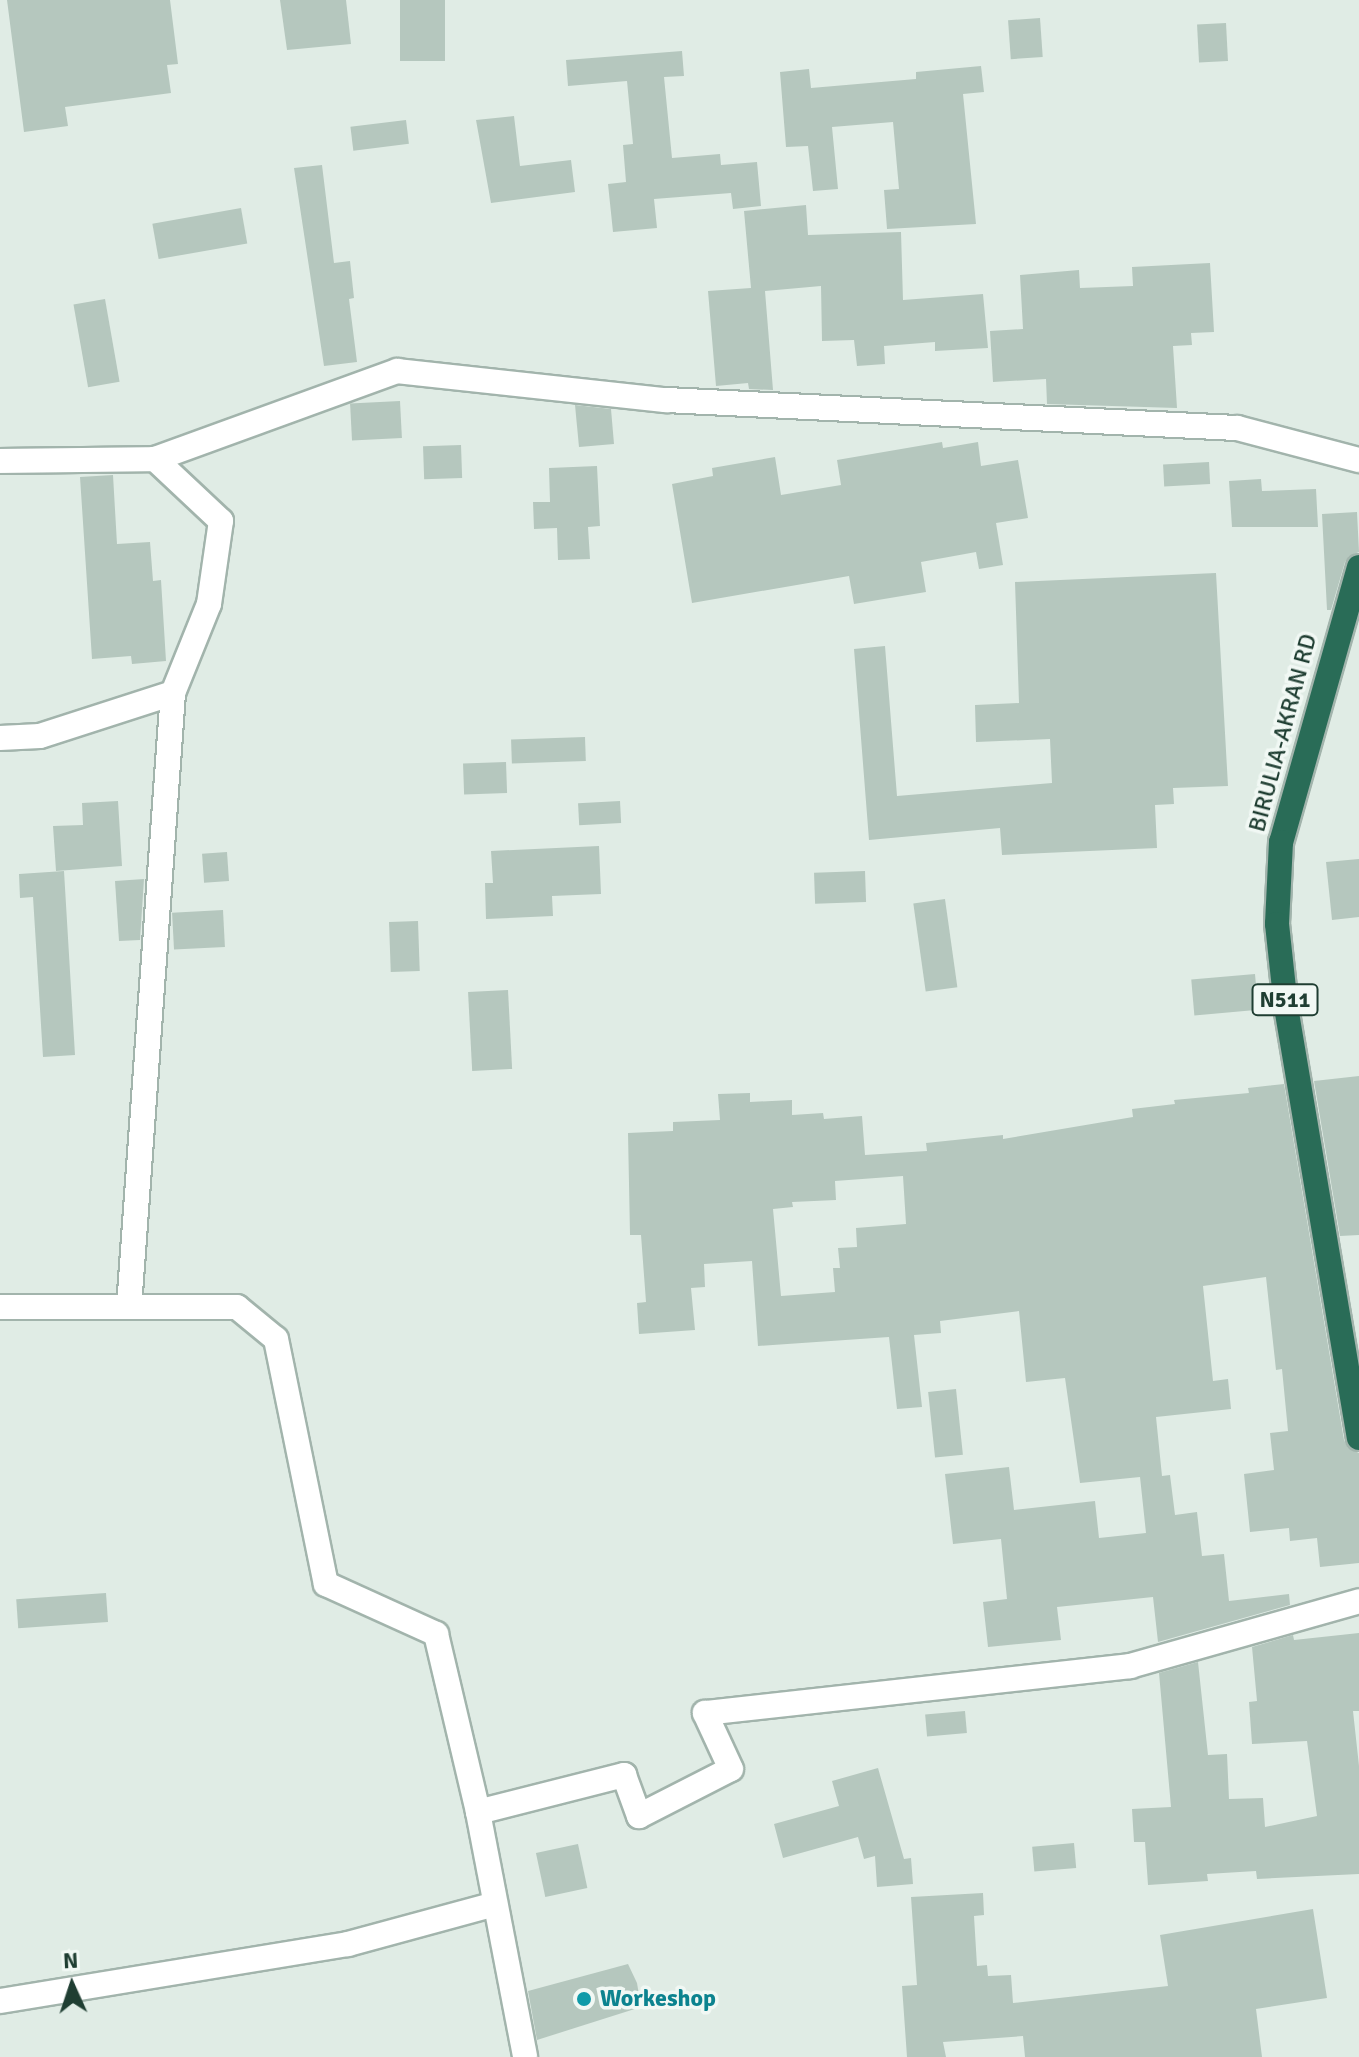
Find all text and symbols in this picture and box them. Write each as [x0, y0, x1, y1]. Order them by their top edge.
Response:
street label: BIRULIA-AKRAN RD [1243, 631, 1323, 835]
road number: N511 [1251, 982, 1319, 1018]
north arrow [32, 1945, 112, 2025]
text: N [62, 1947, 79, 1974]
place label: Workeshop [600, 1985, 716, 2013]
marker: Workeshop [575, 1990, 593, 2008]

